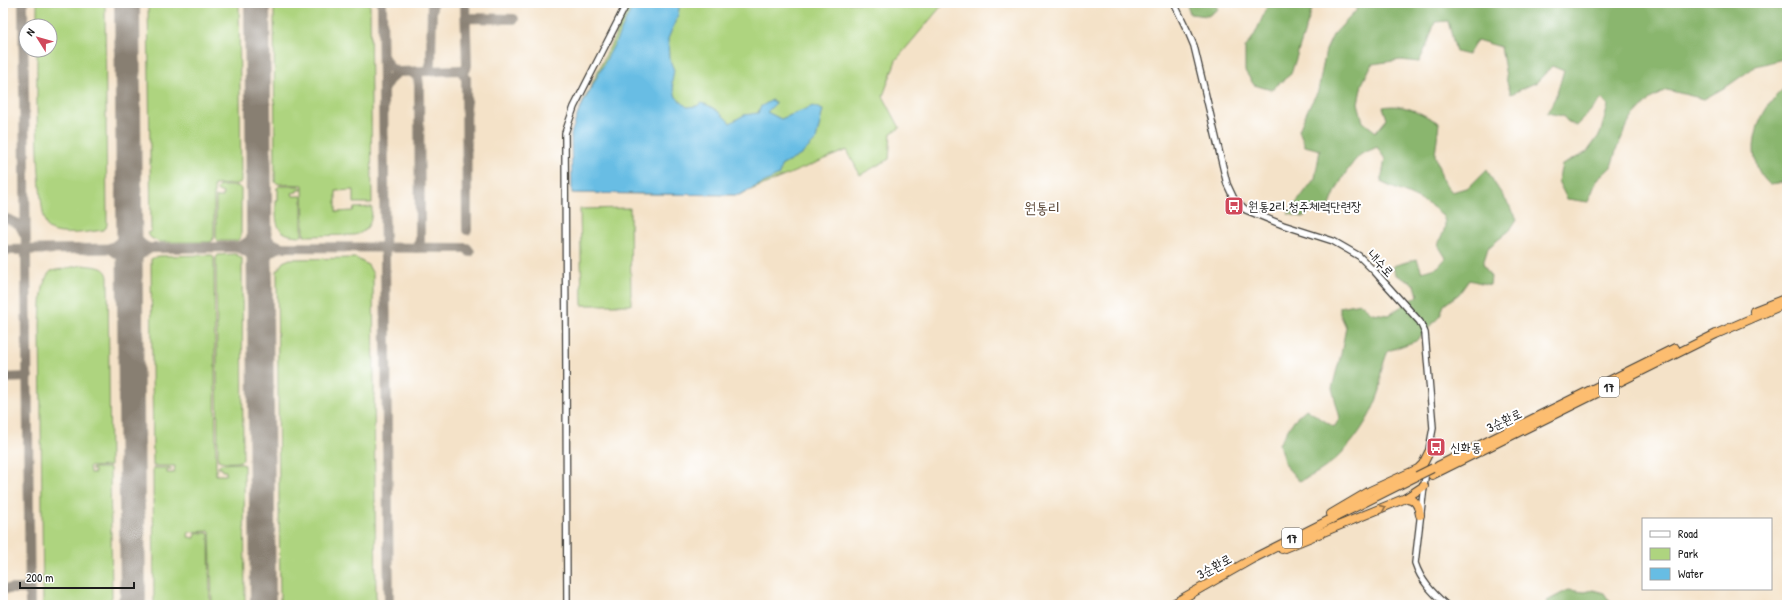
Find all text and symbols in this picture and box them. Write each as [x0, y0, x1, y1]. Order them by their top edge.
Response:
north arrow [18, 18, 58, 58]
text: N [23, 25, 37, 39]
bus stop icon: 원통2리.청주체력단련장 [1223, 195, 1245, 217]
district label: 원통리 [1024, 197, 1060, 218]
place label: 원통2리.청주체력단련장 [1248, 197, 1361, 215]
street label: 내수로 [1364, 245, 1398, 281]
road number: 17 [1599, 377, 1619, 397]
street label: 3순환로 [1483, 404, 1525, 436]
bus stop icon: 신화동 [1425, 436, 1447, 458]
place label: 신화동 [1450, 438, 1481, 456]
one-way arrow [1379, 504, 1386, 512]
legend [1642, 518, 1772, 590]
text: Road [1678, 525, 1698, 542]
road number: 17 [1282, 528, 1302, 548]
text: Park [1678, 545, 1698, 562]
street label: 3순환로 [1193, 549, 1235, 583]
scale bar [20, 564, 134, 590]
text: Water [1678, 565, 1704, 582]
text: 200 m [26, 569, 53, 586]

